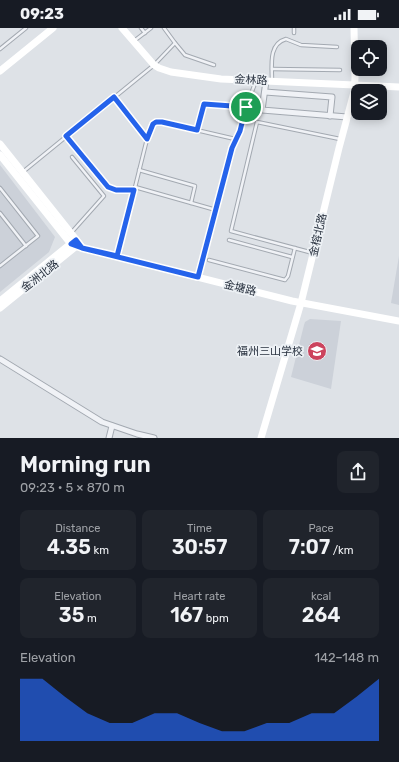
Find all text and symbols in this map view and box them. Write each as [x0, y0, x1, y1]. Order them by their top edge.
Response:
text: 09:23 [20, 5, 64, 23]
map controls [351, 40, 387, 120]
button: locate [351, 40, 387, 76]
street label: 金林路 [234, 73, 268, 87]
button: layers [351, 84, 387, 120]
pin [229, 90, 263, 124]
icon: arrive [235, 96, 257, 118]
street label: 金榕北路 [307, 212, 329, 258]
street label: 金洲北路 [19, 257, 61, 295]
street label: 金塘路 [222, 278, 258, 298]
school or university icon: 福州三山学校 [306, 340, 328, 362]
place label: 福州三山学校 [237, 345, 303, 358]
text: Morning run [20, 451, 151, 478]
button: share [337, 451, 379, 493]
text: 09:23 · 5 × 870 m [20, 480, 125, 495]
text: Distance [55, 522, 100, 535]
text: Time [187, 522, 212, 535]
text: Pace [309, 522, 334, 535]
text: 4.35 [47, 535, 91, 559]
text: 30:57 [172, 535, 227, 559]
text: 7:07 [289, 535, 330, 559]
text: km [91, 544, 109, 557]
text: /km [330, 544, 354, 557]
text: Elevation [54, 590, 101, 603]
text: Heart rate [174, 590, 225, 603]
text: kcal [311, 590, 331, 603]
text: 35 [59, 603, 84, 627]
text: 167 [170, 603, 203, 627]
text: 264 [302, 603, 341, 627]
text: m [84, 612, 97, 625]
text: bpm [203, 612, 229, 625]
text: Elevation [20, 650, 76, 665]
text: 142–148 m [314, 650, 379, 665]

